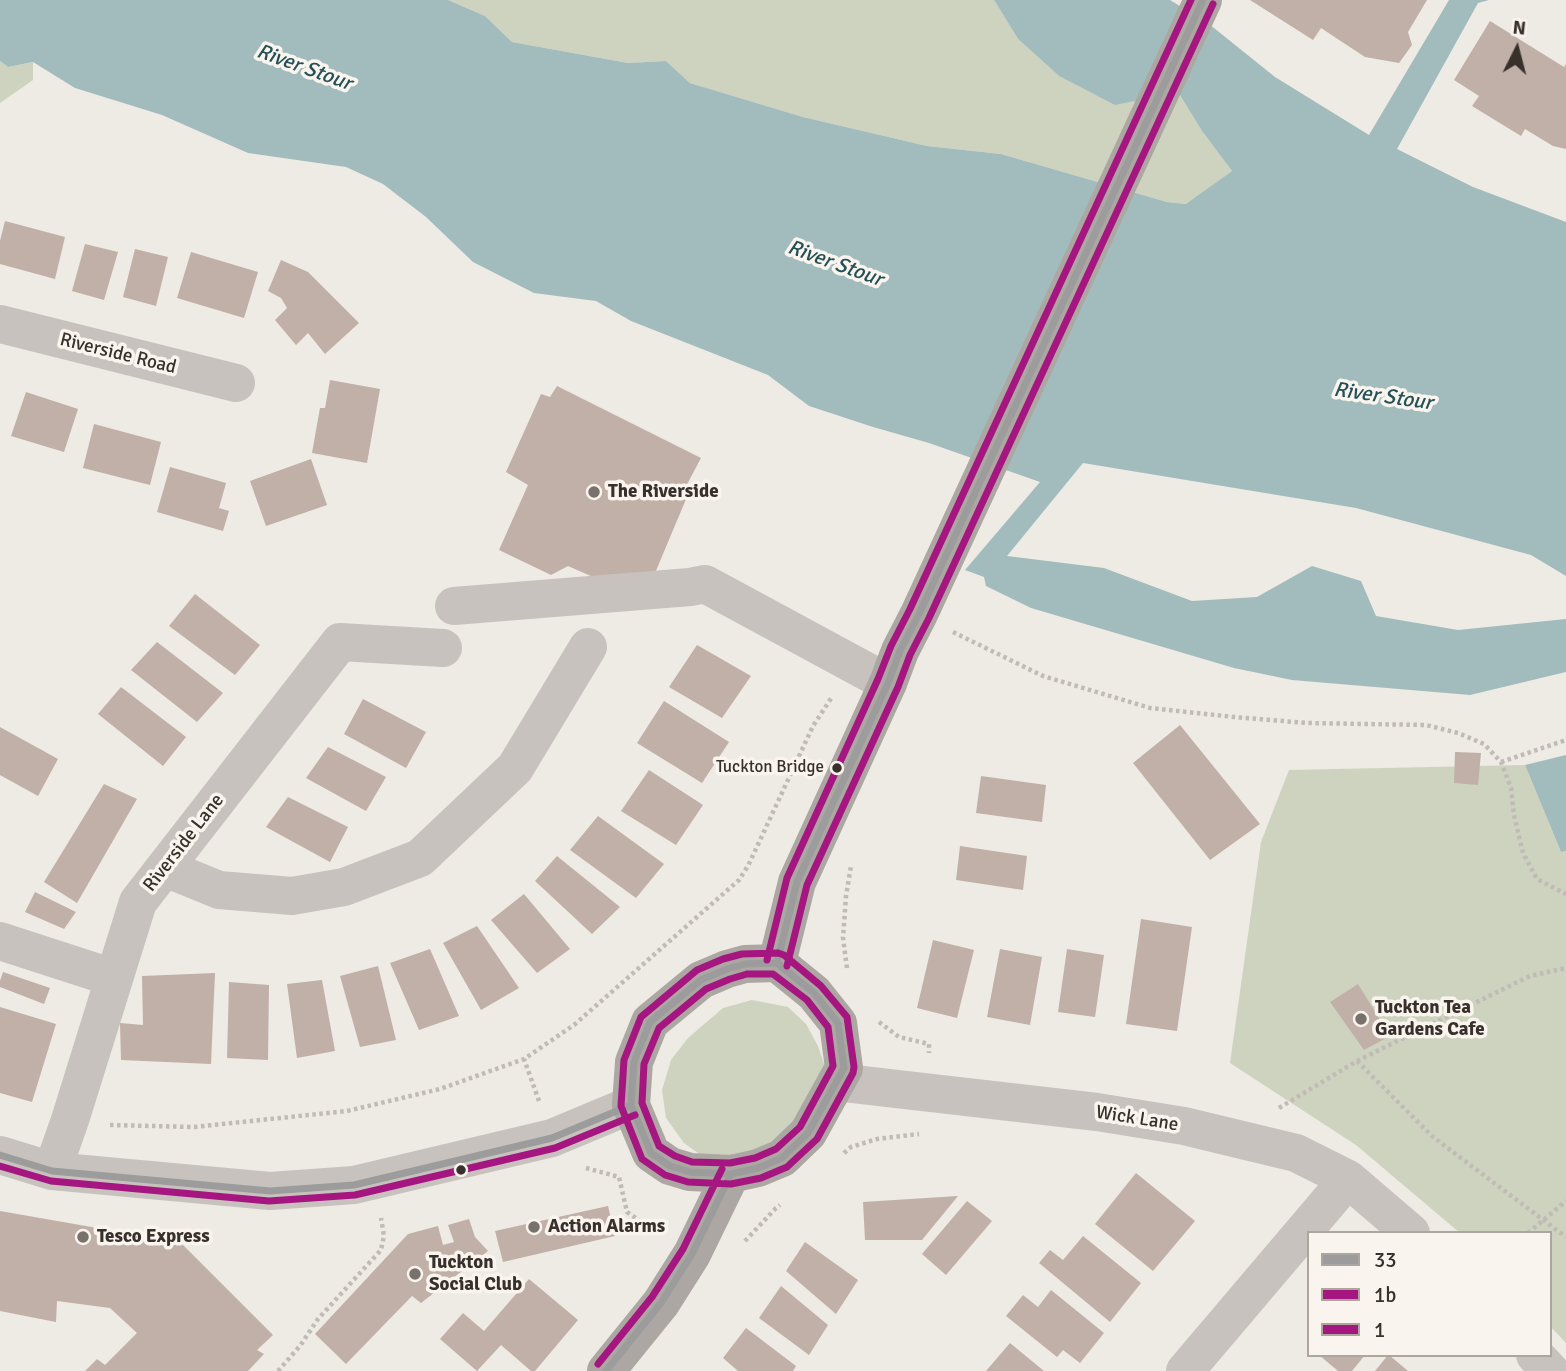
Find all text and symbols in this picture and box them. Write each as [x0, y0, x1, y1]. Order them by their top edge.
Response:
north arrow [1482, 14, 1552, 84]
text: N [1511, 15, 1527, 41]
water label: River Stour [253, 39, 355, 97]
water label: River Stour [784, 235, 886, 293]
street label: Riverside Road [57, 329, 179, 379]
water label: River Stour [1332, 378, 1434, 416]
place label: The Riverside [608, 481, 719, 503]
marker: The Riverside [586, 484, 602, 500]
place label: Tuckton Bridge [716, 758, 824, 778]
marker: Tuckton Bridge [830, 761, 844, 775]
street label: Riverside Lane [139, 790, 229, 896]
place label: Tuckton Tea Gardens Cafe [1375, 997, 1485, 1041]
marker: Tuckton Tea Gardens Cafe [1353, 1011, 1369, 1027]
street label: Wick Lane [1094, 1101, 1180, 1137]
unlabelled marker [454, 1163, 468, 1177]
place label: Action Alarms [548, 1216, 665, 1238]
marker: Action Alarms [526, 1219, 542, 1235]
place label: Tesco Express [97, 1226, 210, 1248]
marker: Tesco Express [75, 1229, 91, 1245]
legend [1307, 1231, 1552, 1357]
text: 33 [1374, 1247, 1397, 1273]
place label: Tuckton Social Club [429, 1252, 522, 1296]
marker: Tuckton Social Club [407, 1266, 423, 1282]
text: 1b [1374, 1282, 1396, 1308]
text: 1 [1374, 1317, 1385, 1343]

